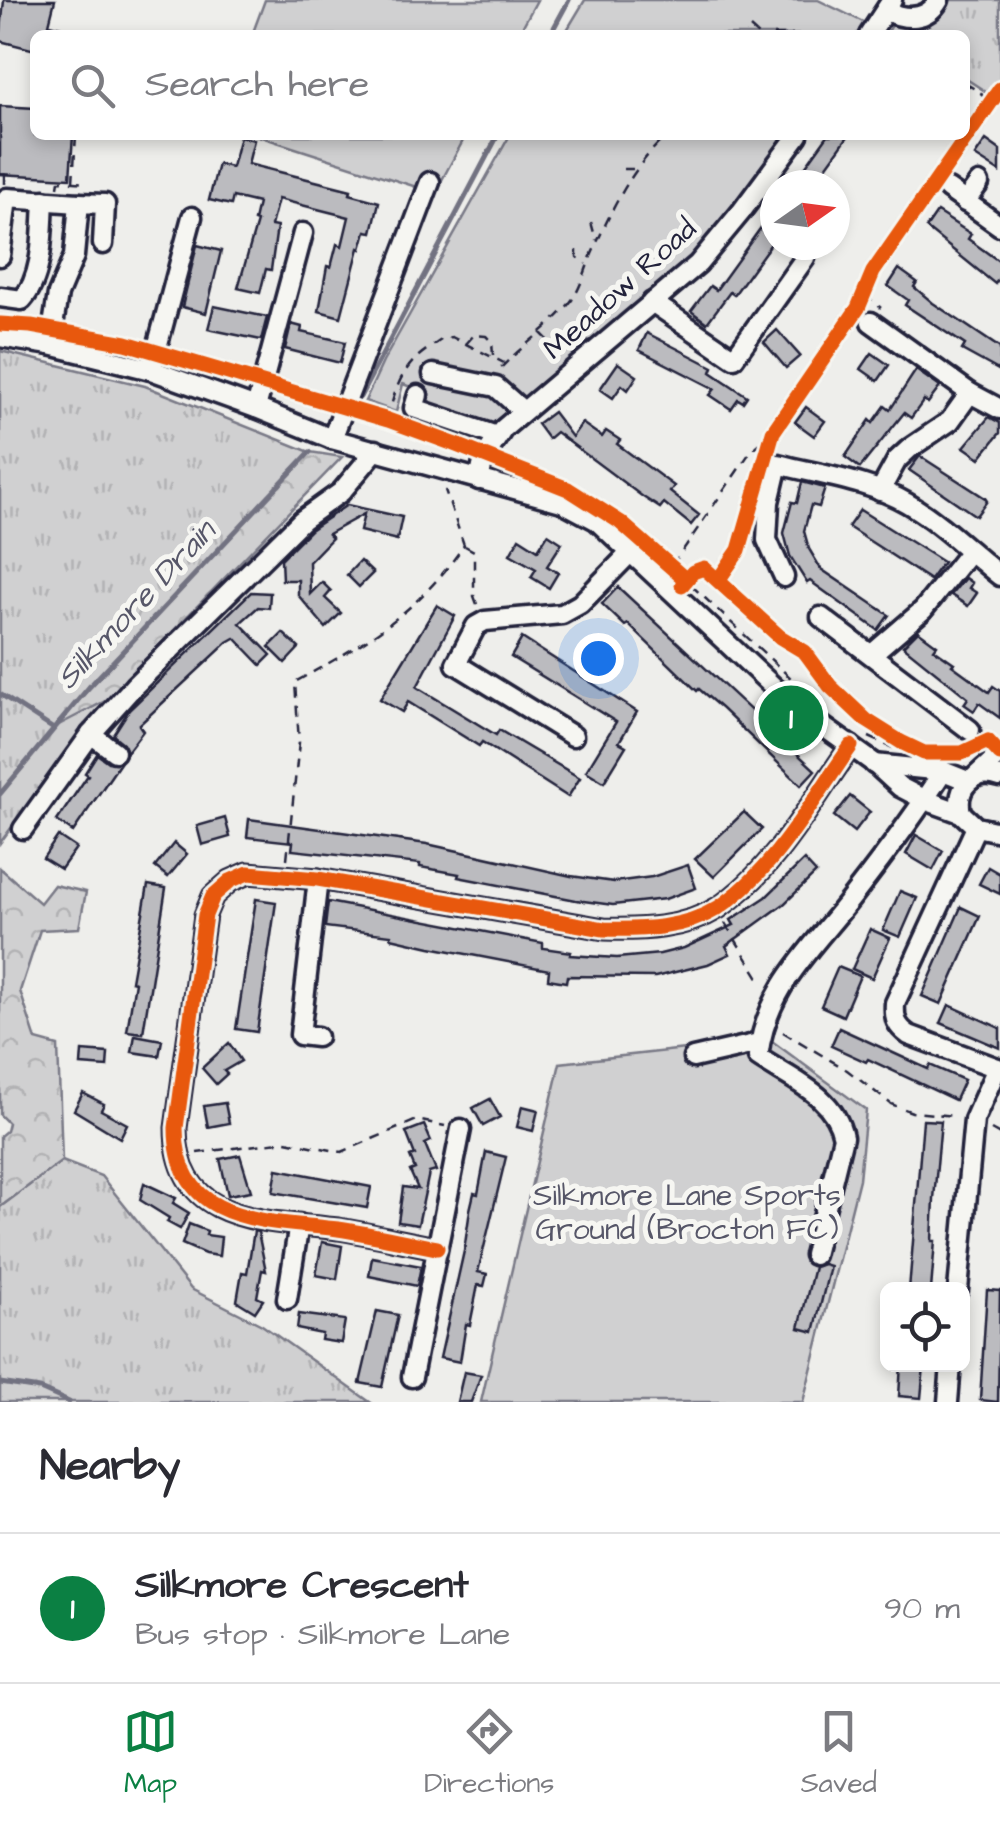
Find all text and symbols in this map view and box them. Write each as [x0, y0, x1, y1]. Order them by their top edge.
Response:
search box [30, 30, 970, 140]
icon: search [65, 58, 120, 113]
text: Search here [145, 59, 369, 111]
north arrow [760, 170, 850, 260]
street label: Meadow Road [534, 209, 706, 369]
water label: Silkmore Drain [46, 508, 228, 699]
your location [573, 633, 624, 684]
pin: 1 [758, 680, 824, 756]
park label: Silkmore Lane Sports Ground (Brocton FC) [533, 1175, 841, 1251]
map controls [880, 1282, 970, 1372]
button: locate [880, 1282, 970, 1372]
text: Nearby [40, 1438, 180, 1496]
text: Silkmore Crescent [135, 1560, 469, 1612]
text: 1 [70, 1586, 75, 1631]
text: 90 m [884, 1586, 960, 1631]
text: Bus stop · Silkmore Lane [135, 1612, 510, 1657]
tab: Map [123, 1704, 178, 1803]
tab: Directions [424, 1704, 554, 1803]
tab: Saved [801, 1704, 877, 1803]

